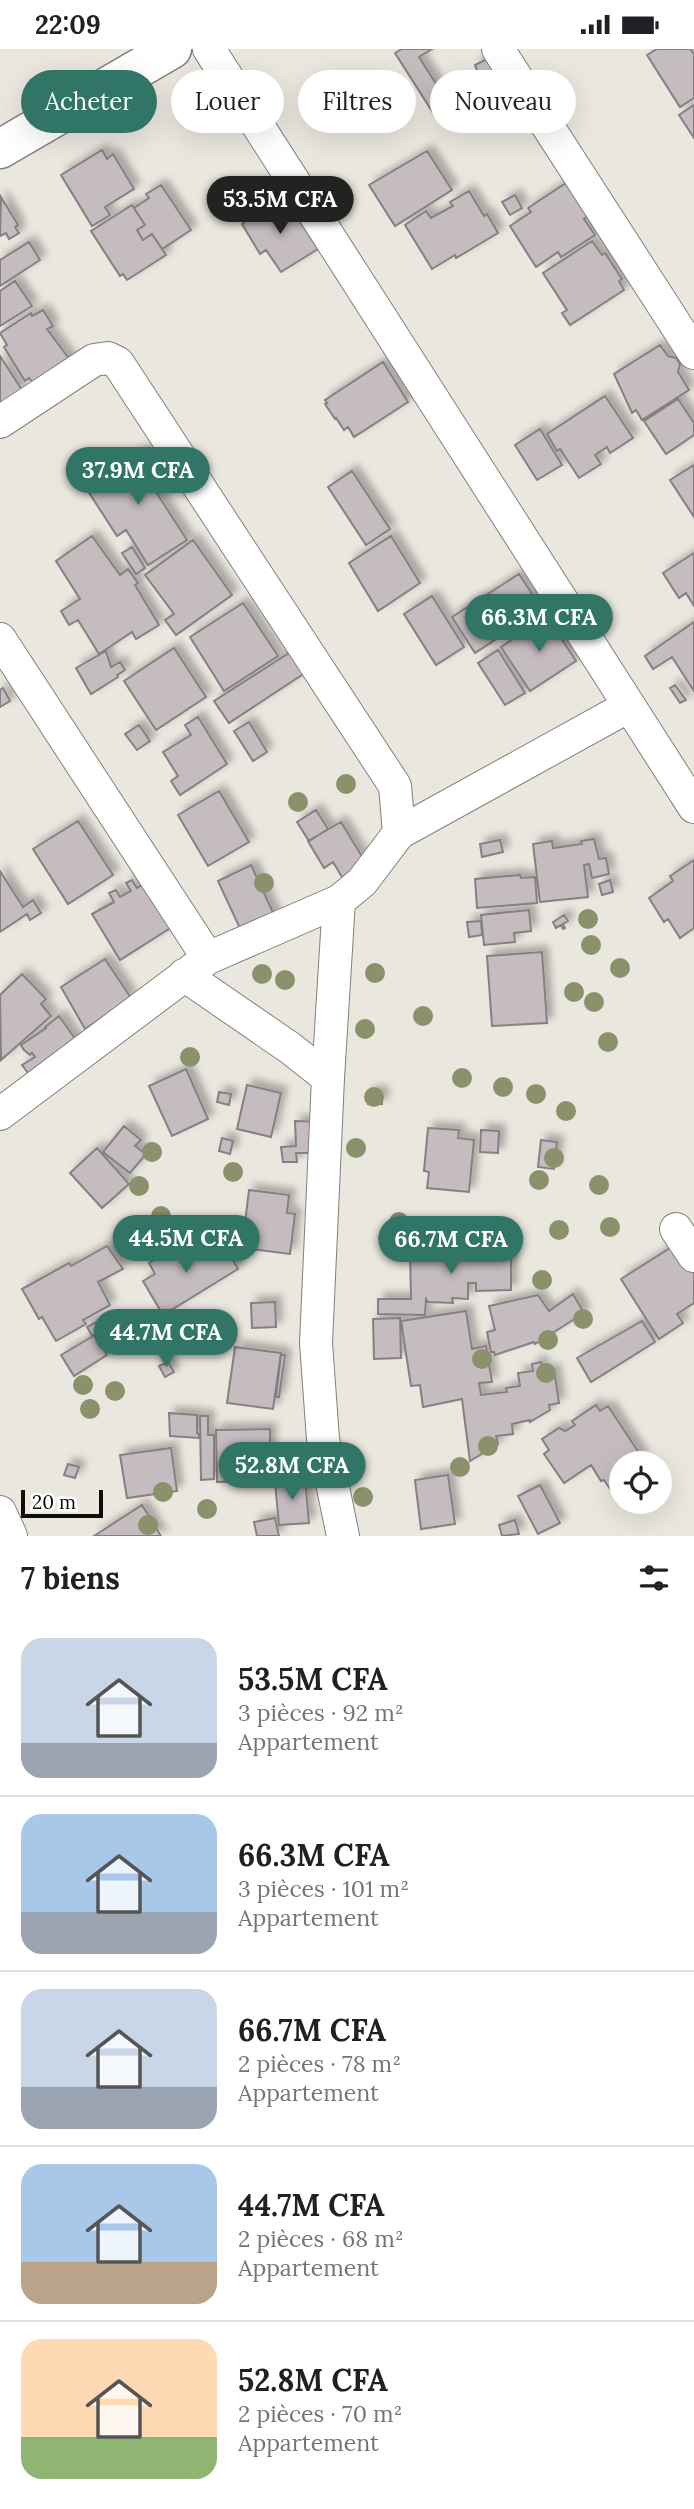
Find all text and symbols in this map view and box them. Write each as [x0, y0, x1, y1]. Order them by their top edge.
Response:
text: 22:09 [35, 8, 101, 41]
chip: Acheter [21, 70, 157, 133]
chip: Louer [171, 70, 284, 133]
chip: Filtres [298, 70, 416, 133]
chip: Nouveau [430, 70, 576, 133]
pin: 53.5M CFA [200, 177, 360, 236]
text: 53.5M CFA [223, 184, 337, 213]
pin: 37.9M CFA [58, 447, 218, 507]
text: 37.9M CFA [82, 455, 194, 484]
pin: 66.3M CFA [459, 595, 619, 654]
text: 66.3M CFA [481, 602, 597, 631]
pin: 44.5M CFA [106, 1215, 266, 1275]
pin: 66.7M CFA [371, 1217, 531, 1276]
text: 44.5M CFA [129, 1223, 243, 1252]
text: 66.7M CFA [394, 1224, 508, 1253]
pin: 44.7M CFA [86, 1309, 246, 1369]
text: 44.7M CFA [110, 1317, 222, 1346]
pin: 52.8M CFA [212, 1443, 372, 1502]
text: 52.8M CFA [235, 1450, 349, 1479]
map controls [609, 1451, 672, 1514]
button: locate [609, 1451, 672, 1514]
scale bar [21, 1487, 103, 1519]
text: 20 m [32, 1490, 76, 1514]
text: 7 biens [21, 1559, 120, 1597]
icon: filters [635, 1559, 673, 1597]
text: 53.5M CFA [238, 1660, 388, 1698]
icon: home [77, 1666, 161, 1750]
text: 3 pièces · 92 m² [238, 1698, 404, 1727]
text: Appartement [238, 1727, 379, 1756]
text: 66.3M CFA [238, 1836, 390, 1874]
icon: home [77, 1842, 161, 1926]
text: 3 pièces · 101 m² [238, 1874, 409, 1903]
text: Appartement [238, 1903, 379, 1932]
text: 66.7M CFA [238, 2011, 386, 2049]
icon: home [77, 2017, 161, 2101]
text: 2 pièces · 78 m² [238, 2049, 401, 2078]
text: Appartement [238, 2078, 379, 2107]
text: 44.7M CFA [238, 2186, 385, 2224]
icon: home [77, 2192, 161, 2276]
text: 2 pièces · 68 m² [238, 2224, 404, 2253]
text: Appartement [238, 2253, 379, 2282]
text: 52.8M CFA [238, 2361, 388, 2399]
icon: home [77, 2367, 161, 2451]
text: 2 pièces · 70 m² [238, 2399, 402, 2428]
text: Appartement [238, 2428, 379, 2457]

